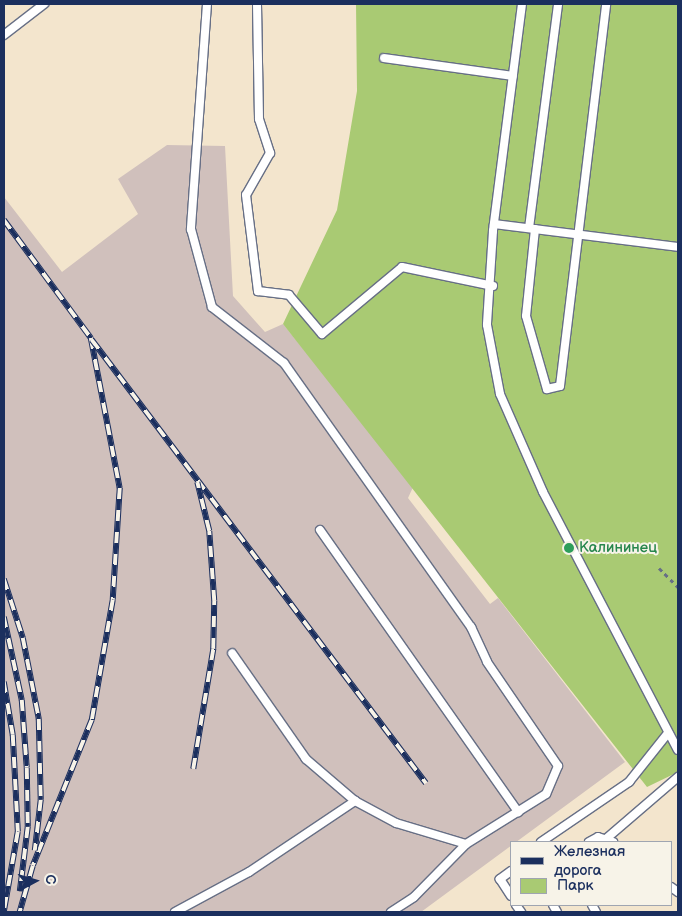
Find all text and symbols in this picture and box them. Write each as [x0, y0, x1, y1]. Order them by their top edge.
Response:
place label: Калининец [579, 539, 657, 557]
marker: Калининец [563, 542, 575, 554]
legend [510, 841, 672, 906]
text: Железная дорога [554, 842, 625, 880]
north arrow [10, 856, 60, 906]
text: С [41, 874, 59, 885]
text: Парк [557, 876, 594, 895]

